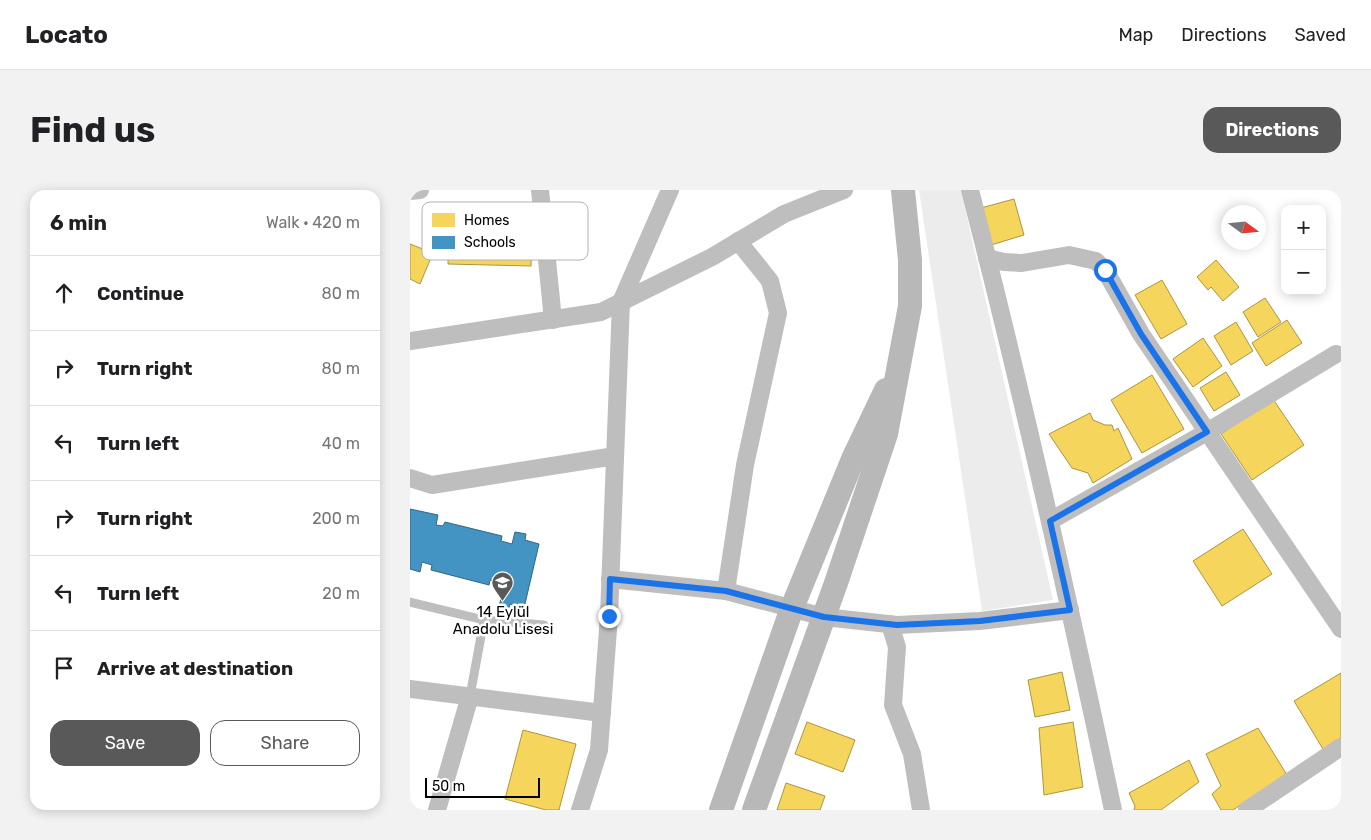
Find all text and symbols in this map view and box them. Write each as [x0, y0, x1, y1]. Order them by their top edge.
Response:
text: Locato [25, 21, 108, 49]
text: Map [1118, 24, 1153, 46]
text: Directions [1181, 24, 1267, 46]
text: Saved [1295, 24, 1346, 46]
button: Directions [1203, 107, 1341, 153]
text: Find us [30, 109, 155, 151]
legend [422, 202, 588, 260]
north arrow [1221, 205, 1266, 250]
map controls [1281, 205, 1326, 295]
button: + [1281, 205, 1326, 250]
text: 6 min [50, 210, 107, 235]
text: Homes [464, 212, 509, 229]
text: Walk · 420 m [266, 213, 360, 232]
text: Schools [464, 234, 516, 251]
button: − [1281, 250, 1326, 295]
route start [1094, 259, 1117, 282]
icon: ahead [50, 279, 78, 307]
text: Continue [97, 282, 184, 305]
text: 80 m [322, 284, 360, 303]
icon: right [50, 354, 78, 382]
text: Turn right [97, 357, 192, 380]
text: 80 m [322, 359, 360, 378]
icon: left [50, 429, 78, 457]
text: Turn left [97, 432, 179, 455]
text: 40 m [322, 434, 360, 453]
icon: right [50, 504, 78, 532]
text: Turn right [97, 507, 192, 530]
text: 200 m [312, 509, 360, 528]
school or university icon: 14 Eylül Anadolu Lisesi [491, 571, 515, 602]
icon: left [50, 579, 78, 607]
text: Turn left [97, 582, 179, 605]
text: 20 m [322, 584, 360, 603]
place label: 14 Eylül Anadolu Lisesi [453, 603, 553, 638]
route end [598, 605, 621, 628]
icon: arrive [50, 654, 78, 682]
text: Arrive at destination [97, 657, 293, 680]
button: Save [50, 720, 200, 766]
button: Share [210, 720, 360, 766]
scale bar [425, 775, 540, 798]
text: 50 m [432, 778, 465, 795]

